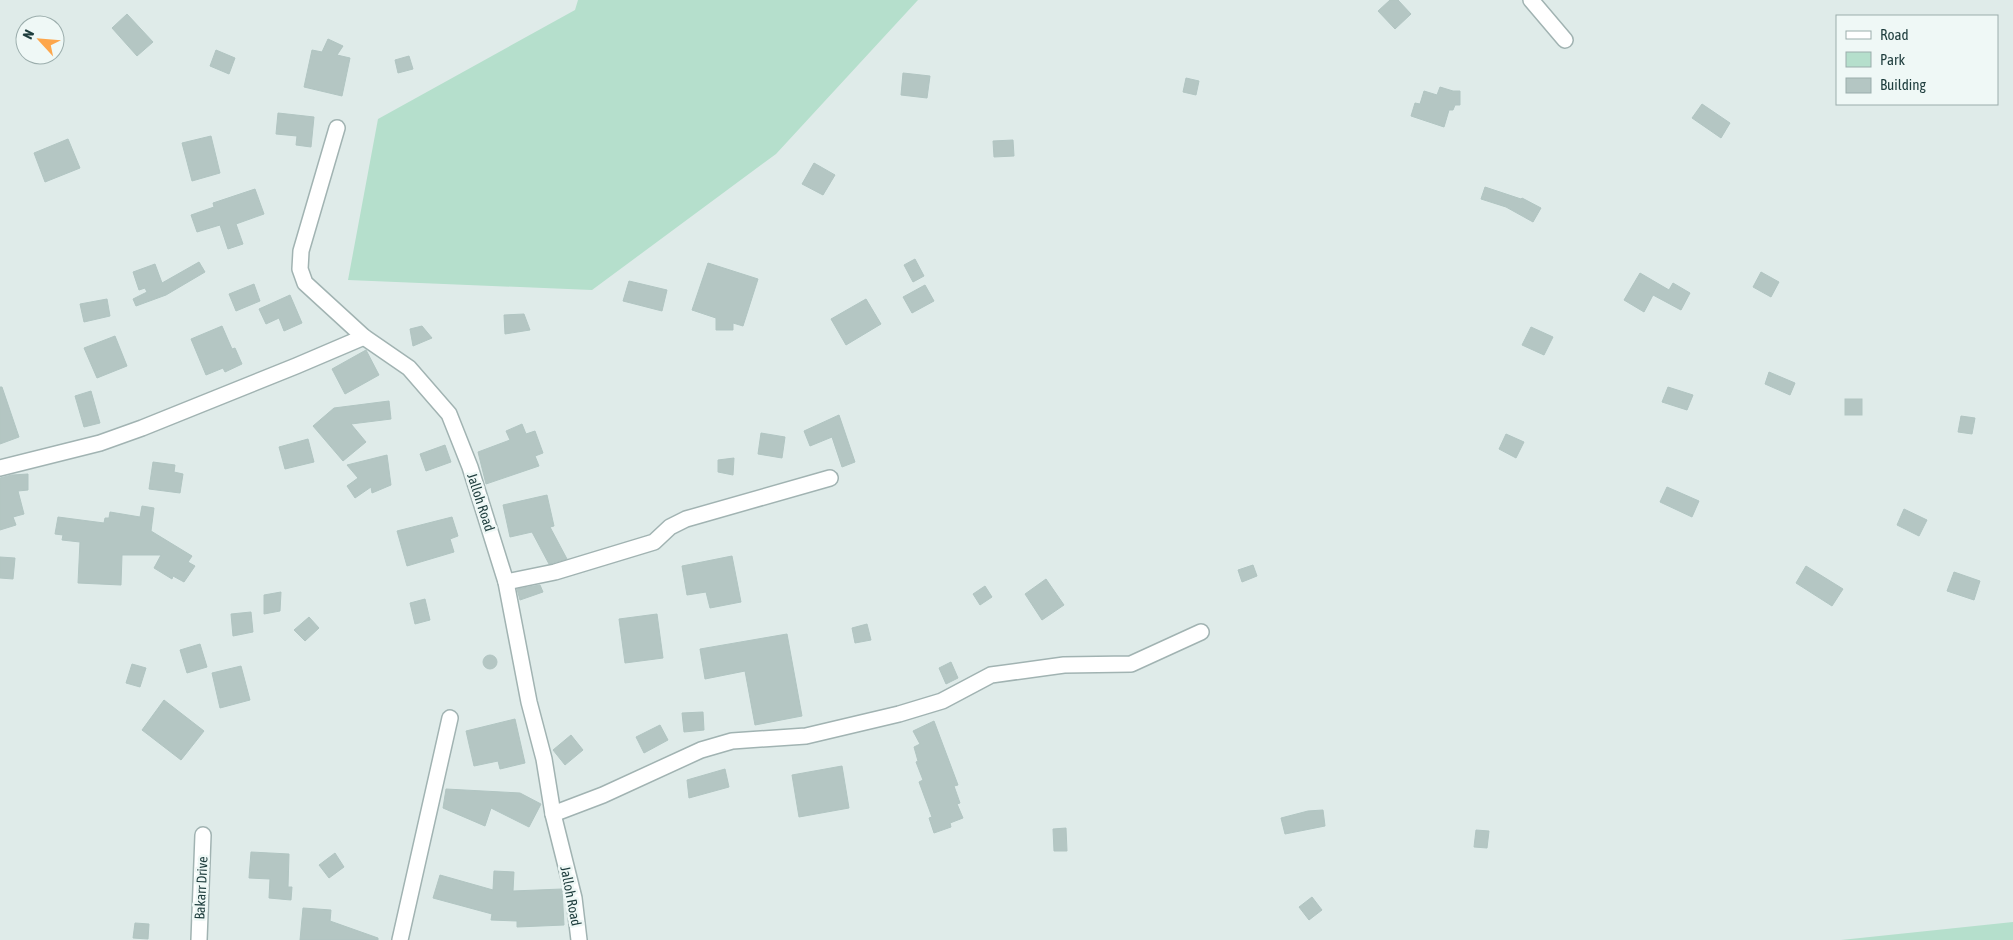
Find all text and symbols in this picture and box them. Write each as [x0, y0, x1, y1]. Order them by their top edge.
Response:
north arrow [15, 15, 65, 65]
legend [1836, 15, 1998, 105]
text: Road [1880, 26, 1909, 43]
text: N [19, 27, 37, 42]
text: Park [1880, 51, 1905, 68]
text: Building [1880, 76, 1926, 93]
street label: Jalloh Road [464, 471, 498, 533]
street label: Bakarr Drive [191, 856, 211, 920]
street label: Jalloh Road [557, 865, 585, 927]

